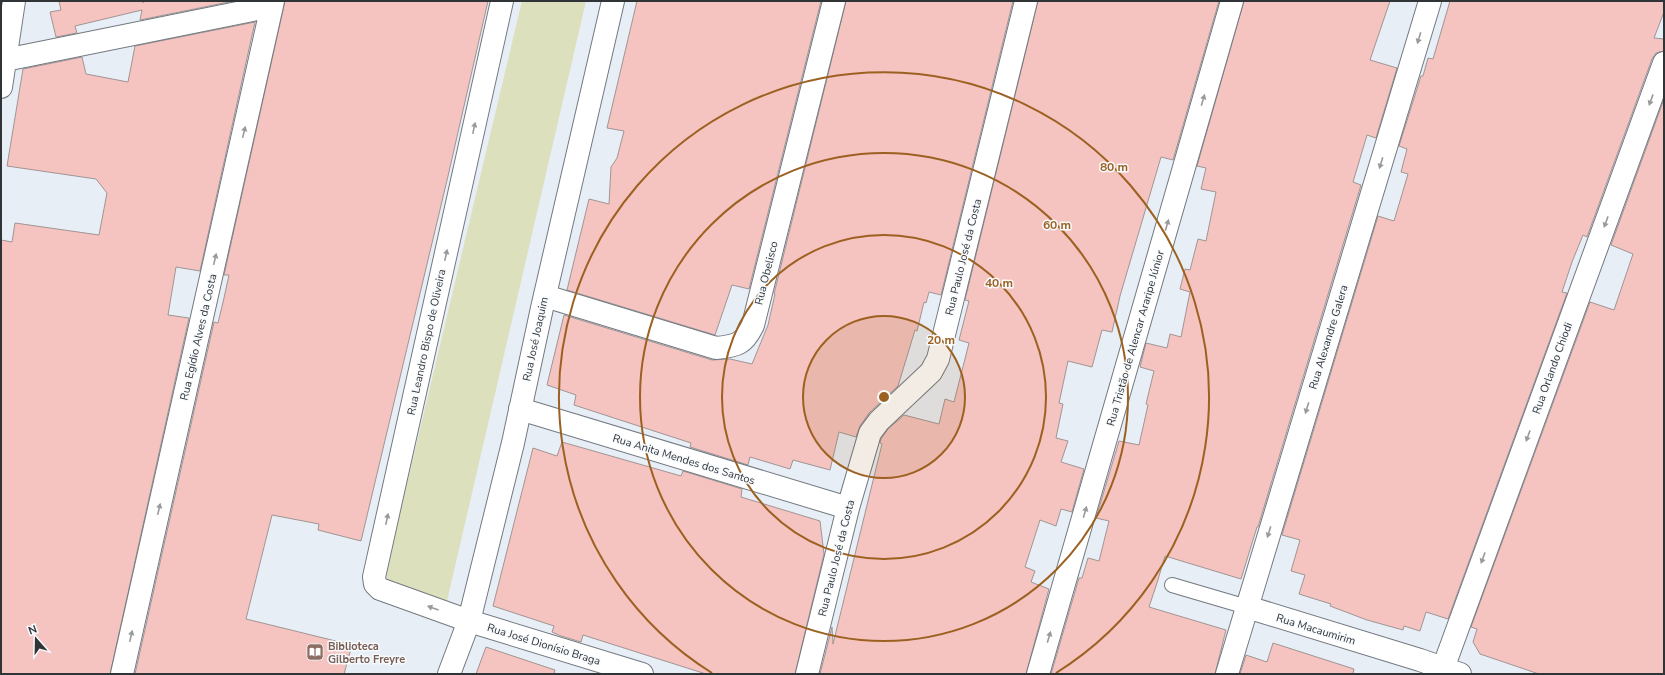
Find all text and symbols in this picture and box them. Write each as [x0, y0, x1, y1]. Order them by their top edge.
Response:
one-way arrow [1416, 33, 1422, 45]
one-way arrow [1200, 94, 1206, 106]
one-way arrow [1647, 94, 1653, 106]
one-way arrow [471, 122, 477, 134]
one-way arrow [241, 126, 247, 139]
one-way arrow [1378, 157, 1384, 169]
text: 80 m [1100, 159, 1128, 175]
street label: Rua Paulo José da Costa [942, 197, 985, 317]
one-way arrow [1603, 216, 1609, 228]
text: 60 m [1043, 217, 1071, 233]
one-way arrow [1164, 219, 1170, 231]
street label: Rua Obelisco [751, 240, 782, 307]
street label: Rua Tristão de Alencar Araripe Júnior [1103, 248, 1168, 428]
one-way arrow [443, 249, 449, 261]
one-way arrow [213, 253, 219, 265]
street label: Rua Leandro Bispo de Oliveira [404, 268, 449, 417]
street label: Rua Egídio Alves da Costa [177, 272, 220, 402]
text: 40 m [985, 275, 1013, 291]
street label: Rua Alexandre Galera [1305, 283, 1352, 391]
street label: Rua José Joaquim [519, 296, 552, 383]
street label: Rua Orlando Chiodi [1529, 320, 1576, 416]
text: 20 m [927, 332, 955, 348]
centre of rings [877, 390, 891, 404]
one-way arrow [1304, 402, 1310, 414]
one-way arrow [1524, 430, 1530, 442]
street label: Rua Anita Mendes dos Santos [611, 431, 757, 488]
street label: Rua Paulo José da Costa [815, 498, 858, 618]
one-way arrow [157, 503, 163, 515]
one-way arrow [1082, 505, 1088, 517]
one-way arrow [385, 512, 391, 525]
one-way arrow [1266, 526, 1272, 538]
one-way arrow [1480, 552, 1486, 564]
one-way arrow [426, 605, 438, 611]
street label: Rua Macaumirim [1274, 610, 1357, 649]
north arrow [16, 619, 56, 659]
street label: Rua José Dionísio Braga [485, 620, 602, 669]
text: N [26, 622, 39, 639]
one-way arrow [128, 630, 134, 642]
one-way arrow [1046, 630, 1052, 642]
place label: Biblioteca Gilberto Freyre [328, 639, 405, 667]
library icon: Biblioteca Gilberto Freyre [305, 642, 325, 662]

